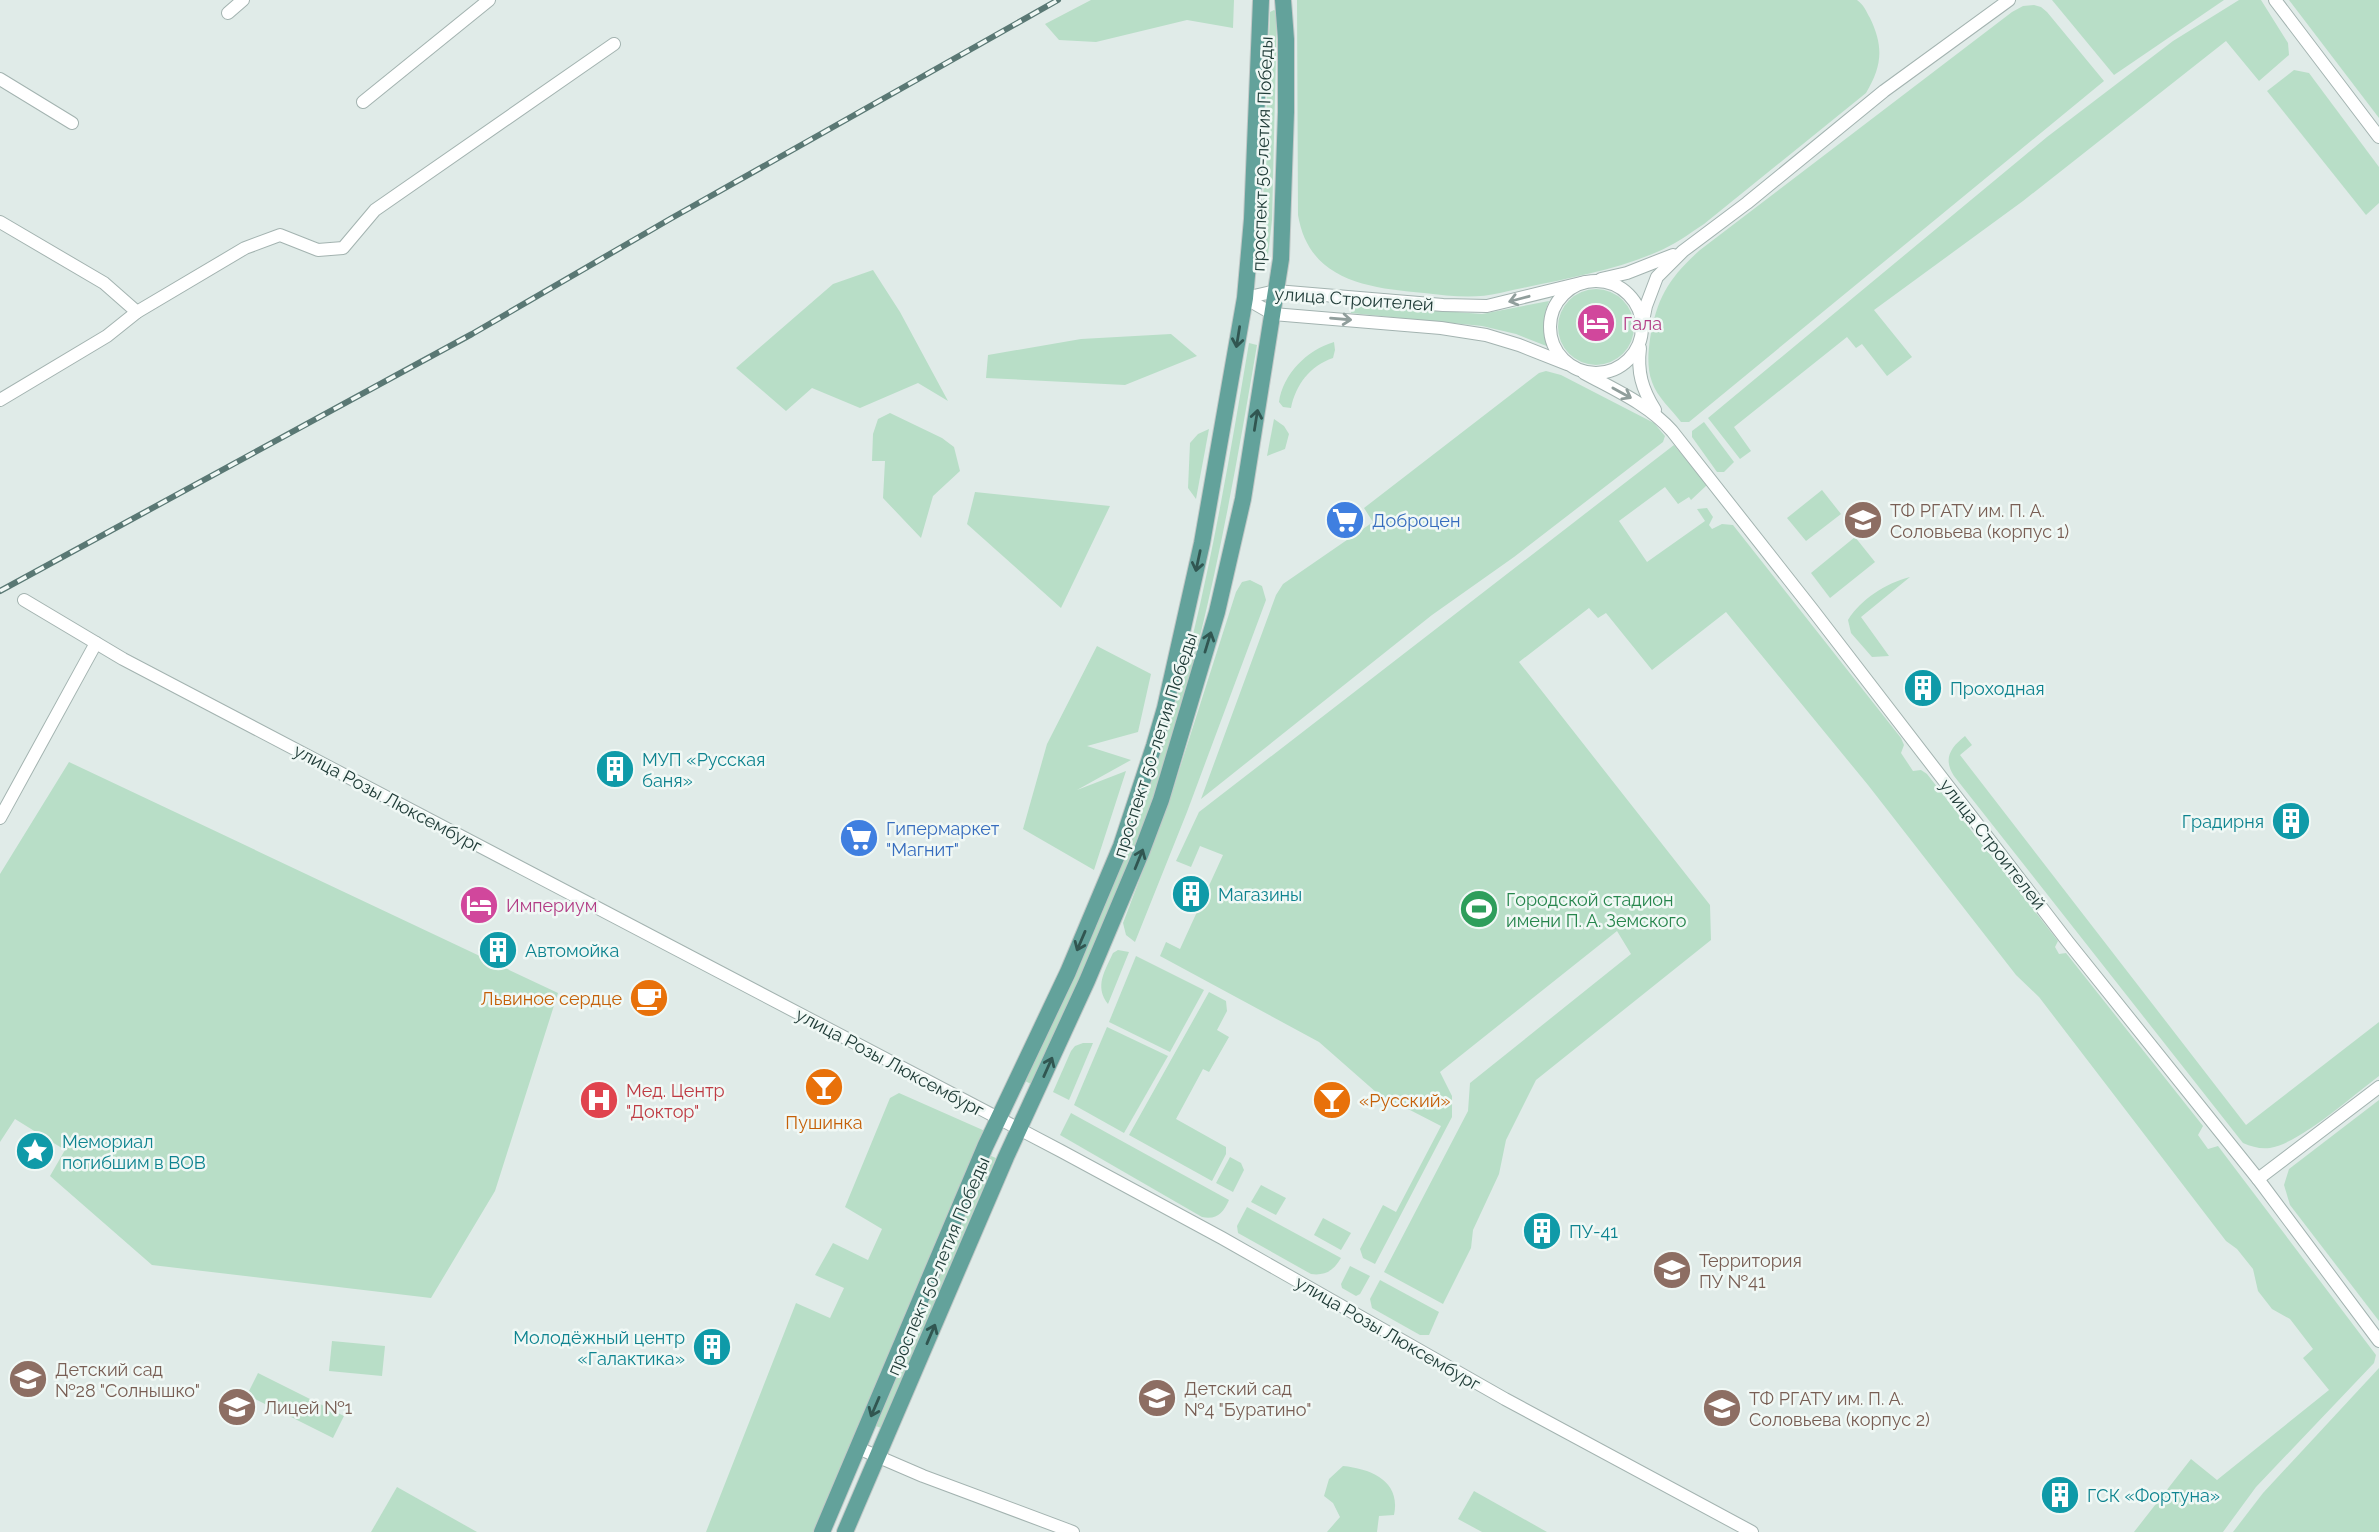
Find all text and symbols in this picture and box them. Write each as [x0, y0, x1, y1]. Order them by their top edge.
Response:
street label: проспект 50-летия Победы [1247, 36, 1277, 272]
street label: улица Строителей [1274, 283, 1434, 315]
one-way arrow [1508, 293, 1530, 306]
hotel icon: Гала [1575, 302, 1617, 344]
one-way arrow [1329, 313, 1352, 326]
place label: Гала [1623, 313, 1662, 334]
one-way arrow [1231, 325, 1244, 348]
one-way arrow [1611, 387, 1632, 400]
one-way arrow [1250, 409, 1263, 432]
supermarket icon: Доброцен [1324, 499, 1366, 541]
school or university icon: ТФ РГАТУ им. П. А. Соловьева (корпус 1) [1842, 499, 1884, 541]
place label: ТФ РГАТУ им. П. А. Соловьева (корпус 1) [1890, 500, 2069, 542]
place label: Доброцен [1372, 510, 1460, 531]
one-way arrow [1191, 549, 1205, 572]
street label: проспект 50-летия Победы [1109, 630, 1201, 860]
one-way arrow [1203, 632, 1216, 654]
building icon: Проходная [1902, 667, 1944, 709]
place label: Проходная [1950, 678, 2045, 699]
street label: улица Розы Люксембург [290, 739, 486, 857]
building icon: МУП «Русская баня» [594, 748, 636, 790]
place label: МУП «Русская баня» [642, 749, 765, 791]
street label: улица Строителей [1936, 775, 2050, 913]
building icon: Градирня [2270, 800, 2312, 842]
place label: Градирня [2182, 811, 2264, 832]
supermarket icon: Гипермаркет "Магнит" [838, 817, 880, 859]
place label: Гипермаркет "Магнит" [886, 818, 1000, 860]
one-way arrow [1133, 848, 1146, 870]
building icon: Магазины [1170, 873, 1212, 915]
hotel icon: Империум [458, 884, 500, 926]
place label: Магазины [1218, 884, 1302, 905]
sports icon: Городской стадион имени П. А. Земского [1458, 888, 1500, 930]
place label: Городской стадион имени П. А. Земского [1506, 889, 1687, 931]
place label: Империум [506, 895, 597, 916]
building icon: Автомойка [477, 929, 519, 971]
one-way arrow [1074, 930, 1087, 951]
place label: Автомойка [525, 940, 619, 961]
cafe icon: Львиное сердце [628, 977, 670, 1019]
place label: Львиное сердце [481, 988, 622, 1009]
street label: улица Розы Люксембург [792, 1003, 988, 1121]
one-way arrow [1042, 1057, 1055, 1078]
bar icon: Пушинка [803, 1066, 845, 1108]
hospital icon: Мед. Центр "Доктор" [578, 1079, 620, 1121]
bar icon: «Русский» [1311, 1079, 1353, 1121]
place label: Мед. Центр "Доктор" [626, 1080, 725, 1122]
place label: «Русский» [1359, 1090, 1451, 1111]
place label: Пушинка [785, 1112, 863, 1133]
place icon: Мемориал погибшим в ВОВ [14, 1130, 56, 1172]
place label: Мемориал погибшим в ВОВ [62, 1131, 206, 1173]
street label: проспект 50-летия Победы [882, 1154, 994, 1378]
building icon: ПУ-41 [1521, 1210, 1563, 1252]
place label: ПУ-41 [1569, 1221, 1618, 1242]
school or university icon: Территория ПУ №41 [1651, 1249, 1693, 1291]
place label: Территория ПУ №41 [1699, 1250, 1802, 1292]
street label: улица Розы Люксембург [1292, 1271, 1484, 1395]
one-way arrow [925, 1324, 938, 1346]
building icon: Молодёжный центр «Галактика» [691, 1326, 733, 1368]
place label: Молодёжный центр «Галактика» [513, 1327, 685, 1369]
school or university icon: Детский сад №28 "Солнышко" [7, 1358, 49, 1400]
place label: Детский сад №28 "Солнышко" [55, 1359, 200, 1401]
school or university icon: Детский сад №4 "Буратино" [1136, 1377, 1178, 1419]
place label: Детский сад №4 "Буратино" [1184, 1378, 1312, 1420]
school or university icon: Лицей №1 [216, 1386, 258, 1428]
school or university icon: ТФ РГАТУ им. П. А. Соловьева (корпус 2) [1701, 1387, 1743, 1429]
place label: ТФ РГАТУ им. П. А. Соловьева (корпус 2) [1749, 1388, 1930, 1430]
one-way arrow [868, 1395, 881, 1417]
place label: Лицей №1 [264, 1397, 353, 1418]
building icon: ГСК «Фортуна» [2039, 1474, 2081, 1516]
place label: ГСК «Фортуна» [2087, 1485, 2220, 1506]

